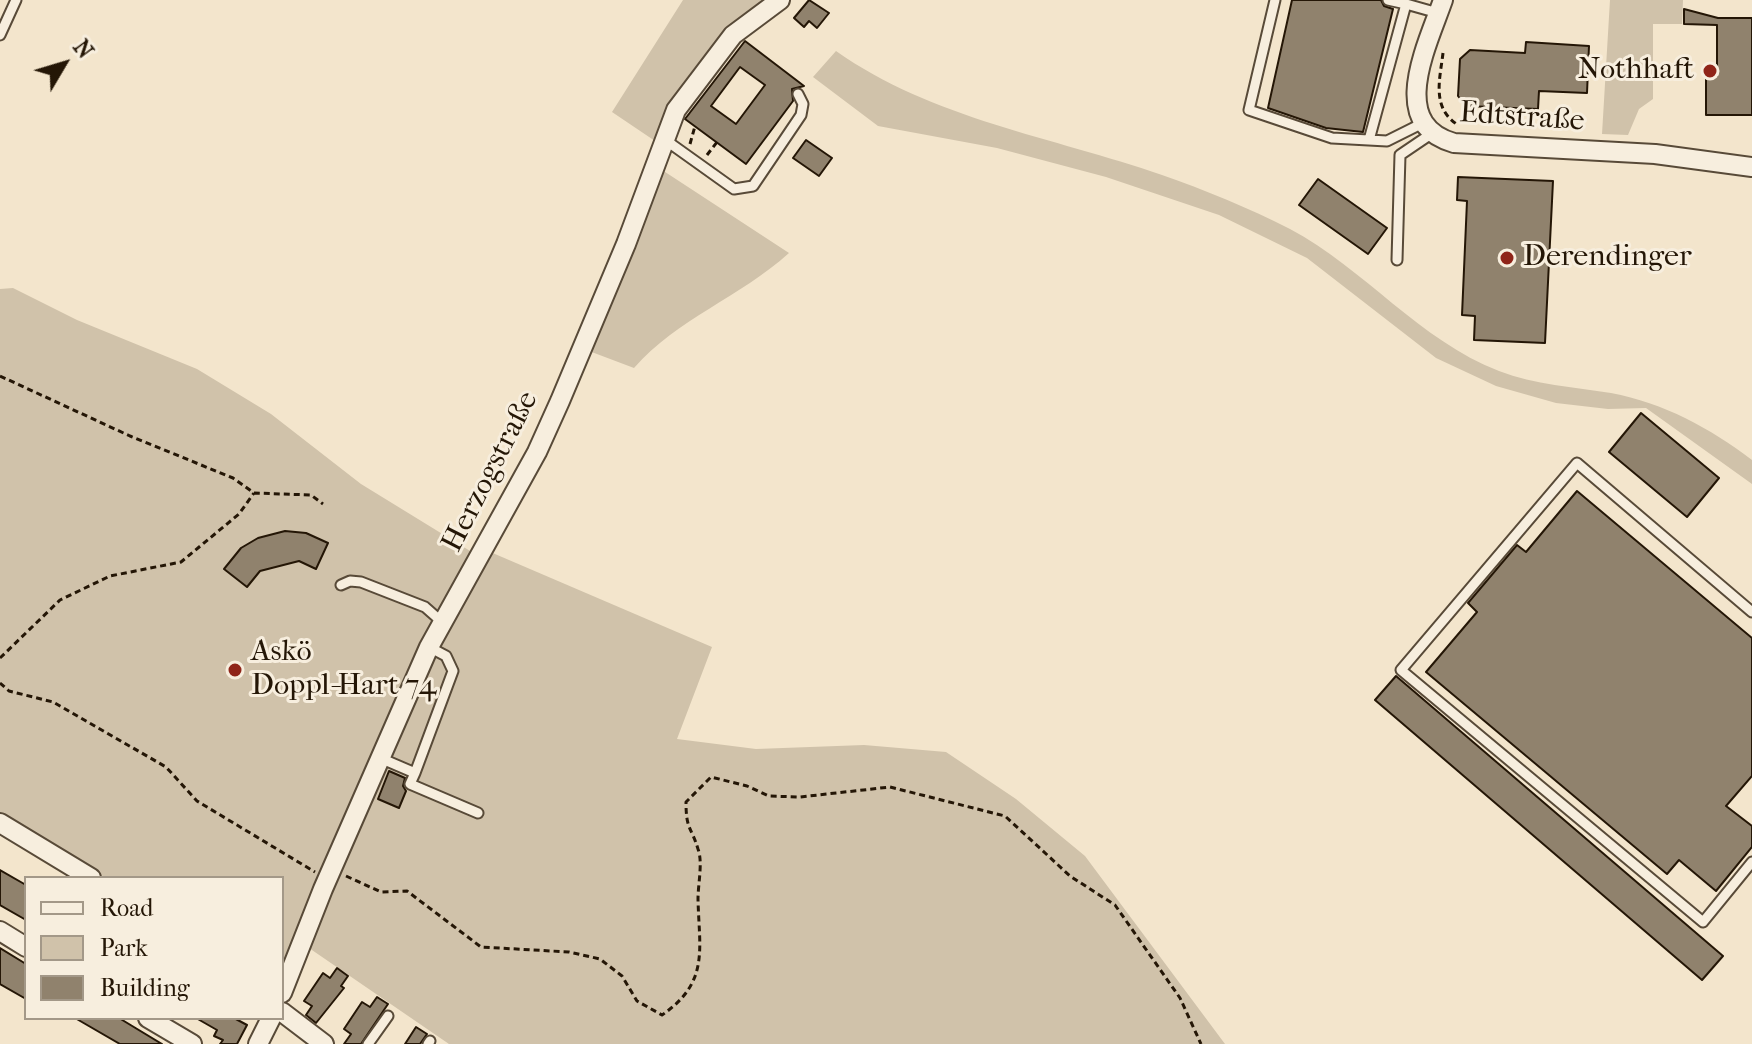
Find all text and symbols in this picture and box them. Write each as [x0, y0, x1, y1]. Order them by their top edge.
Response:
north arrow [24, 24, 104, 104]
text: N [68, 35, 98, 64]
place label: Nothhaft [1578, 53, 1694, 89]
marker: Nothhaft [1701, 62, 1719, 80]
street label: Edtstraße [1458, 96, 1586, 140]
place label: Derendinger [1523, 240, 1692, 276]
marker: Derendinger [1498, 249, 1516, 267]
street label: Herzogstraße [435, 386, 547, 558]
place label: Askö Doppl-Hart 74 [251, 635, 436, 706]
marker: Askö Doppl-Hart 74 [226, 661, 244, 679]
legend [24, 876, 284, 1020]
text: Road [100, 894, 153, 922]
text: Park [100, 934, 148, 962]
text: Building [100, 974, 190, 1002]

